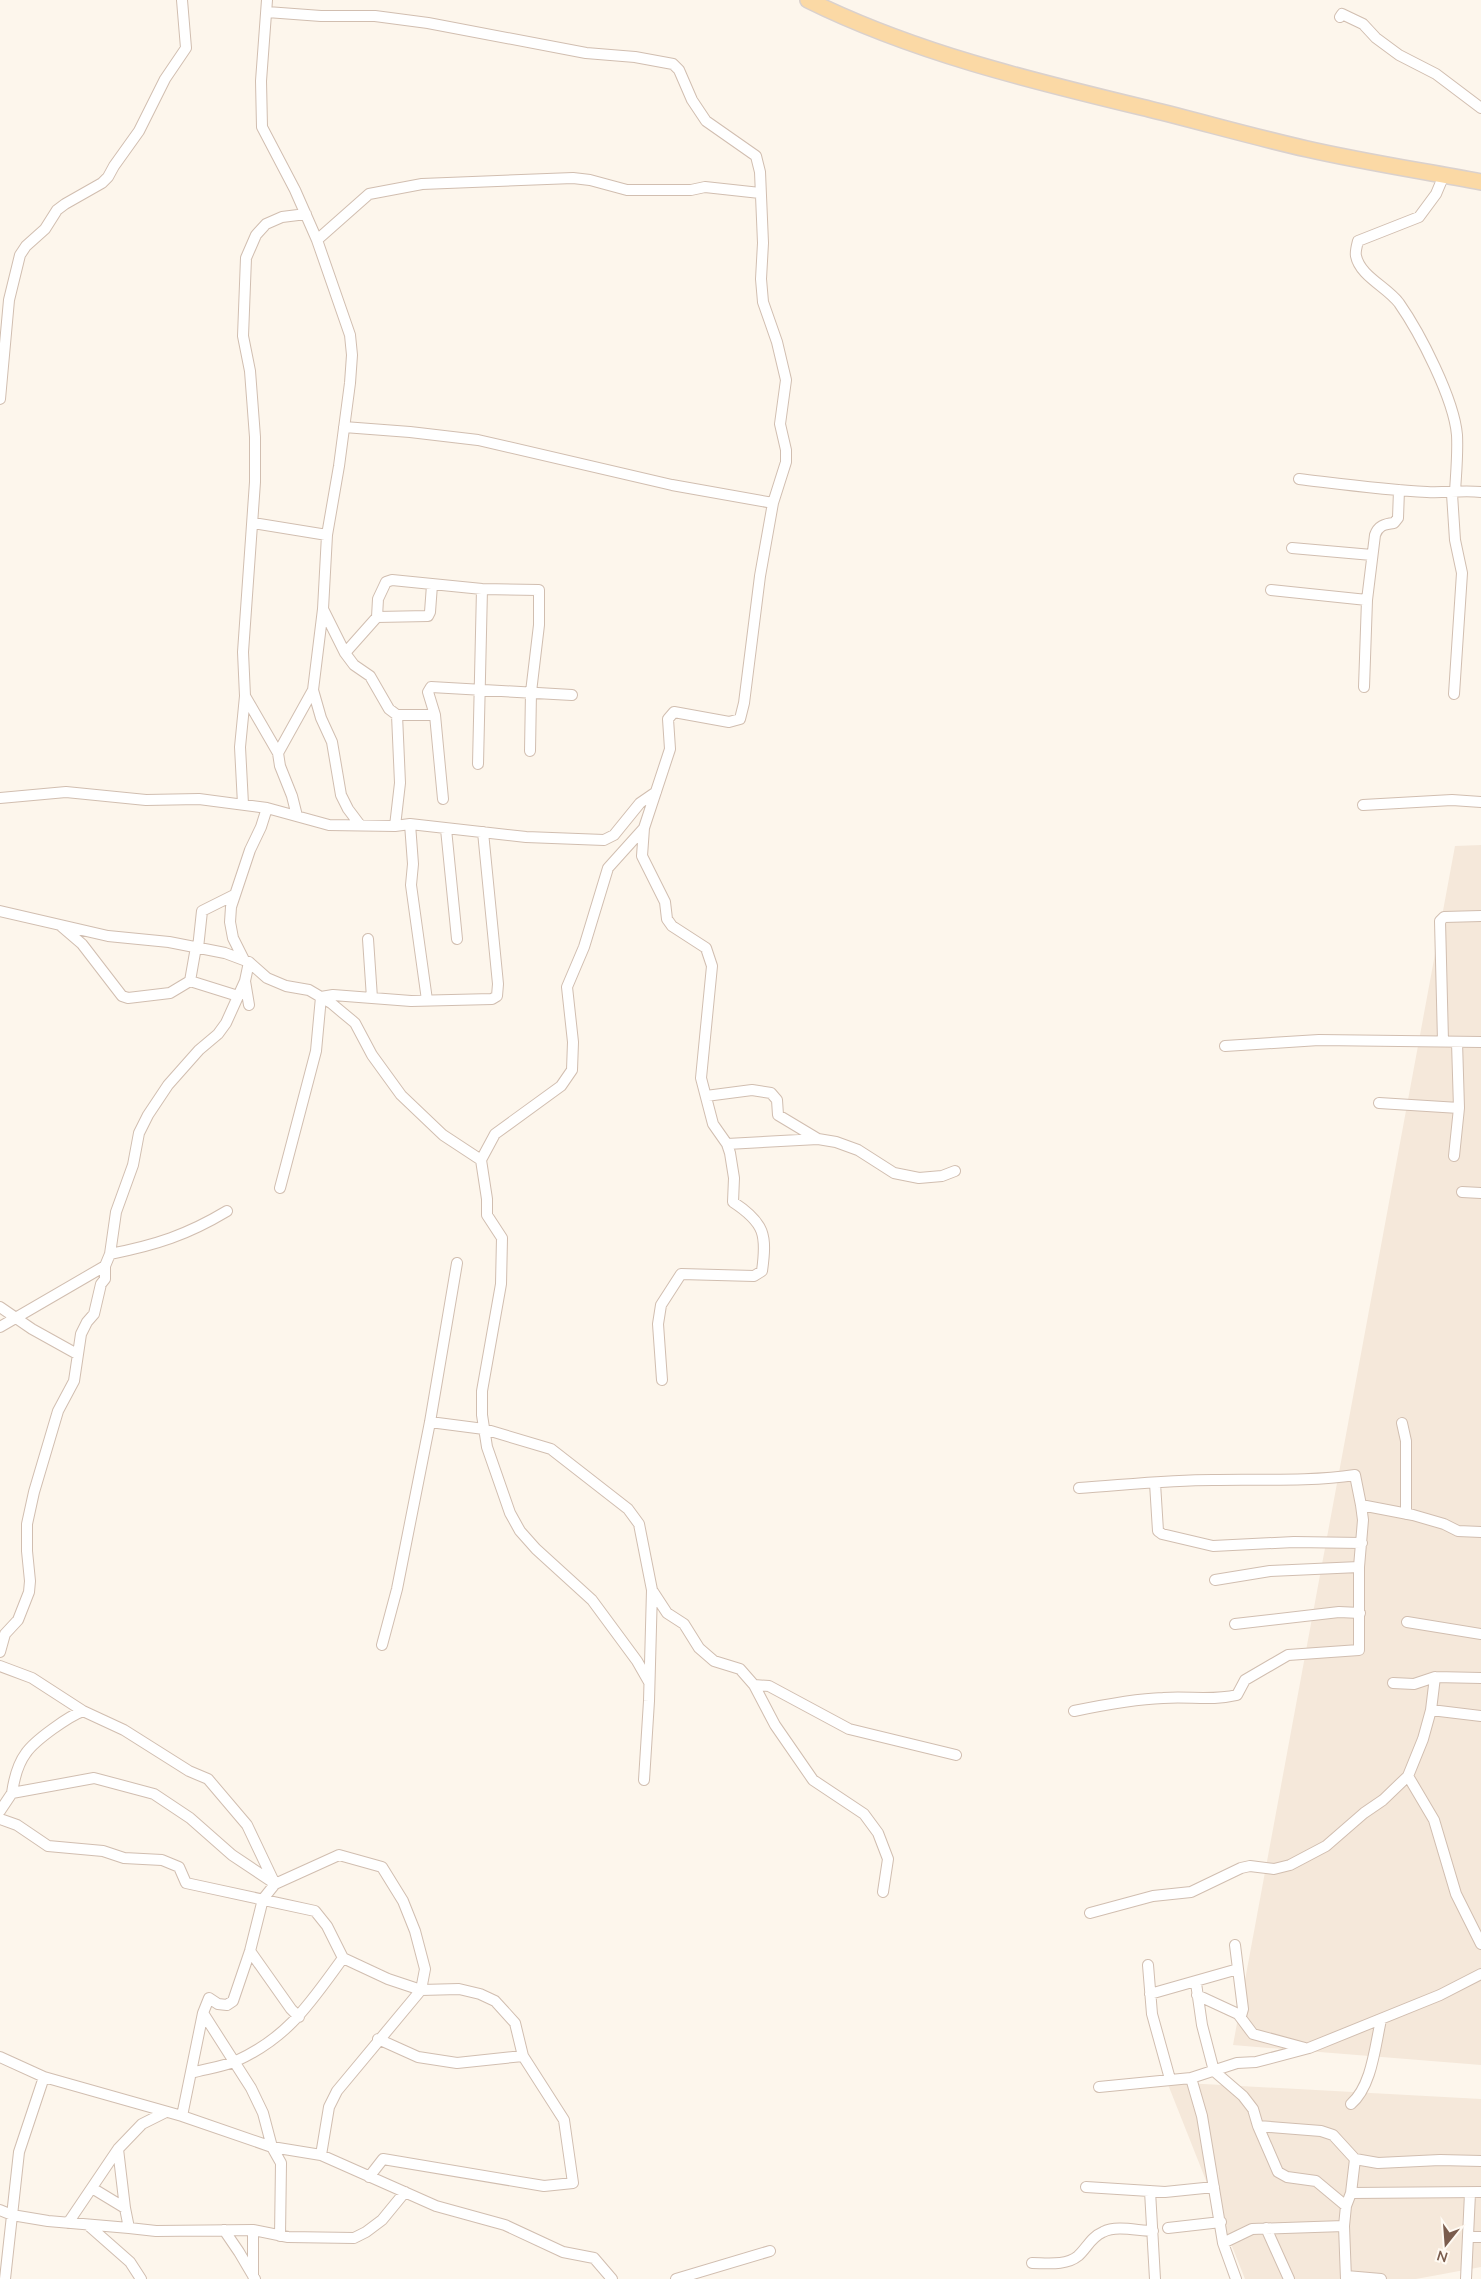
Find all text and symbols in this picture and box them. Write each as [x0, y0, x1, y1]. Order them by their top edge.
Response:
north arrow [1421, 2219, 1471, 2269]
text: N [1435, 2245, 1450, 2267]

